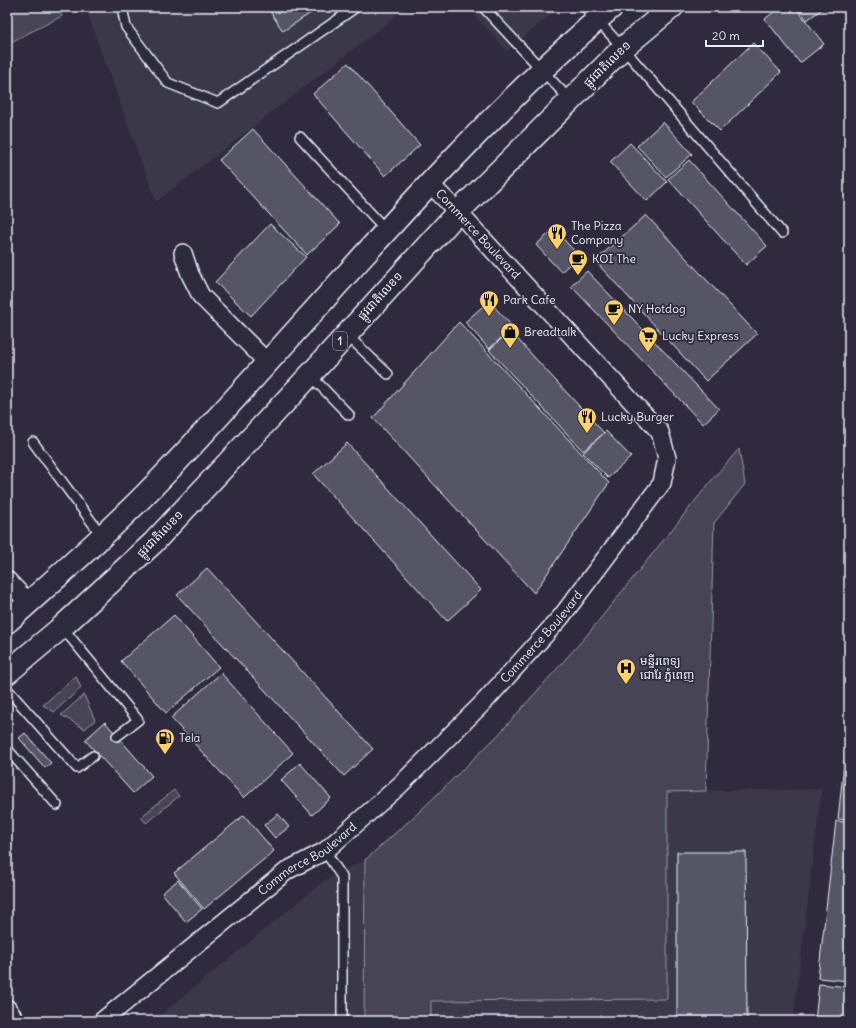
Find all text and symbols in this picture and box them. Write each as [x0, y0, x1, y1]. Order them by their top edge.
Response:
scale bar [706, 22, 763, 48]
text: 20 m [712, 28, 740, 43]
street label: ផ្លូវជាតិលេខ១ [580, 37, 636, 92]
street label: Commerce Boulevard [433, 186, 524, 282]
place label: The Pizza Company [571, 218, 623, 247]
restaurant icon: The Pizza Company [546, 222, 568, 250]
cafe icon: KOI The [567, 248, 589, 276]
place label: KOI The [592, 251, 636, 266]
street label: ផ្លូវជាតិលេខ១ [354, 268, 408, 325]
restaurant icon: Park Cafe [478, 289, 500, 317]
place label: Park Cafe [503, 292, 555, 307]
cafe icon: NY Hotdog [603, 298, 625, 326]
place label: NY Hotdog [628, 301, 686, 316]
shop icon: Breadtalk [499, 321, 521, 349]
place label: Breadtalk [524, 324, 576, 339]
supermarket icon: Lucky Express [637, 325, 659, 353]
place label: Lucky Express [662, 328, 739, 343]
road number: 1 [333, 332, 347, 350]
restaurant icon: Lucky Burger [576, 406, 598, 434]
place label: Lucky Burger [601, 409, 674, 424]
street label: ផ្លូវជាតិលេខ១ [133, 507, 188, 563]
street label: Commerce Boulevard [497, 588, 585, 686]
place label: មន្ទីរពេទ្យ ជោរែ ភ្នំពេញ [640, 653, 694, 682]
hospital icon: មន្ទីរពេទ្យ ជោរែ ភ្នំពេញ [615, 657, 637, 685]
fuel station icon: Tela [154, 727, 176, 755]
place label: Tela [179, 730, 201, 745]
street label: Commerce Boulevard [255, 819, 359, 898]

